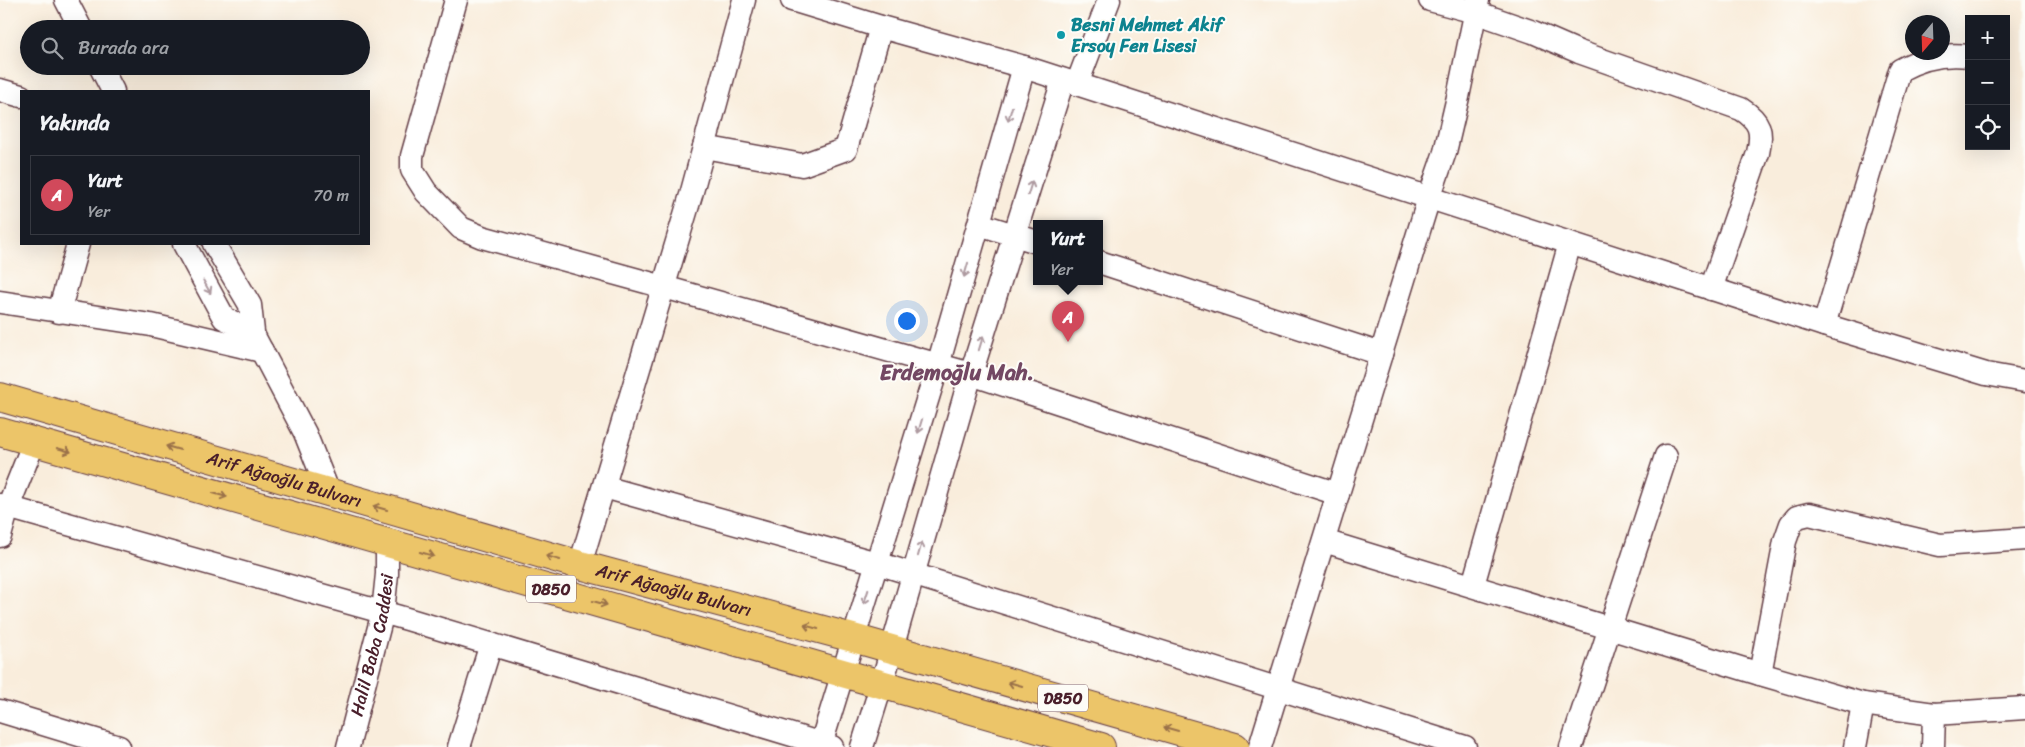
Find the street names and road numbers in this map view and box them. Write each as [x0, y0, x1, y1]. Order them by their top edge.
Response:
street label: Arif Ağaoğlu Bulvarı [202, 441, 366, 517]
street label: Arif Ağaoğlu Bulvarı [592, 554, 755, 626]
street label: Halil Baba Caddesi [341, 571, 403, 720]
road number: D850 [526, 576, 576, 602]
road number: D850 [1038, 684, 1088, 711]

